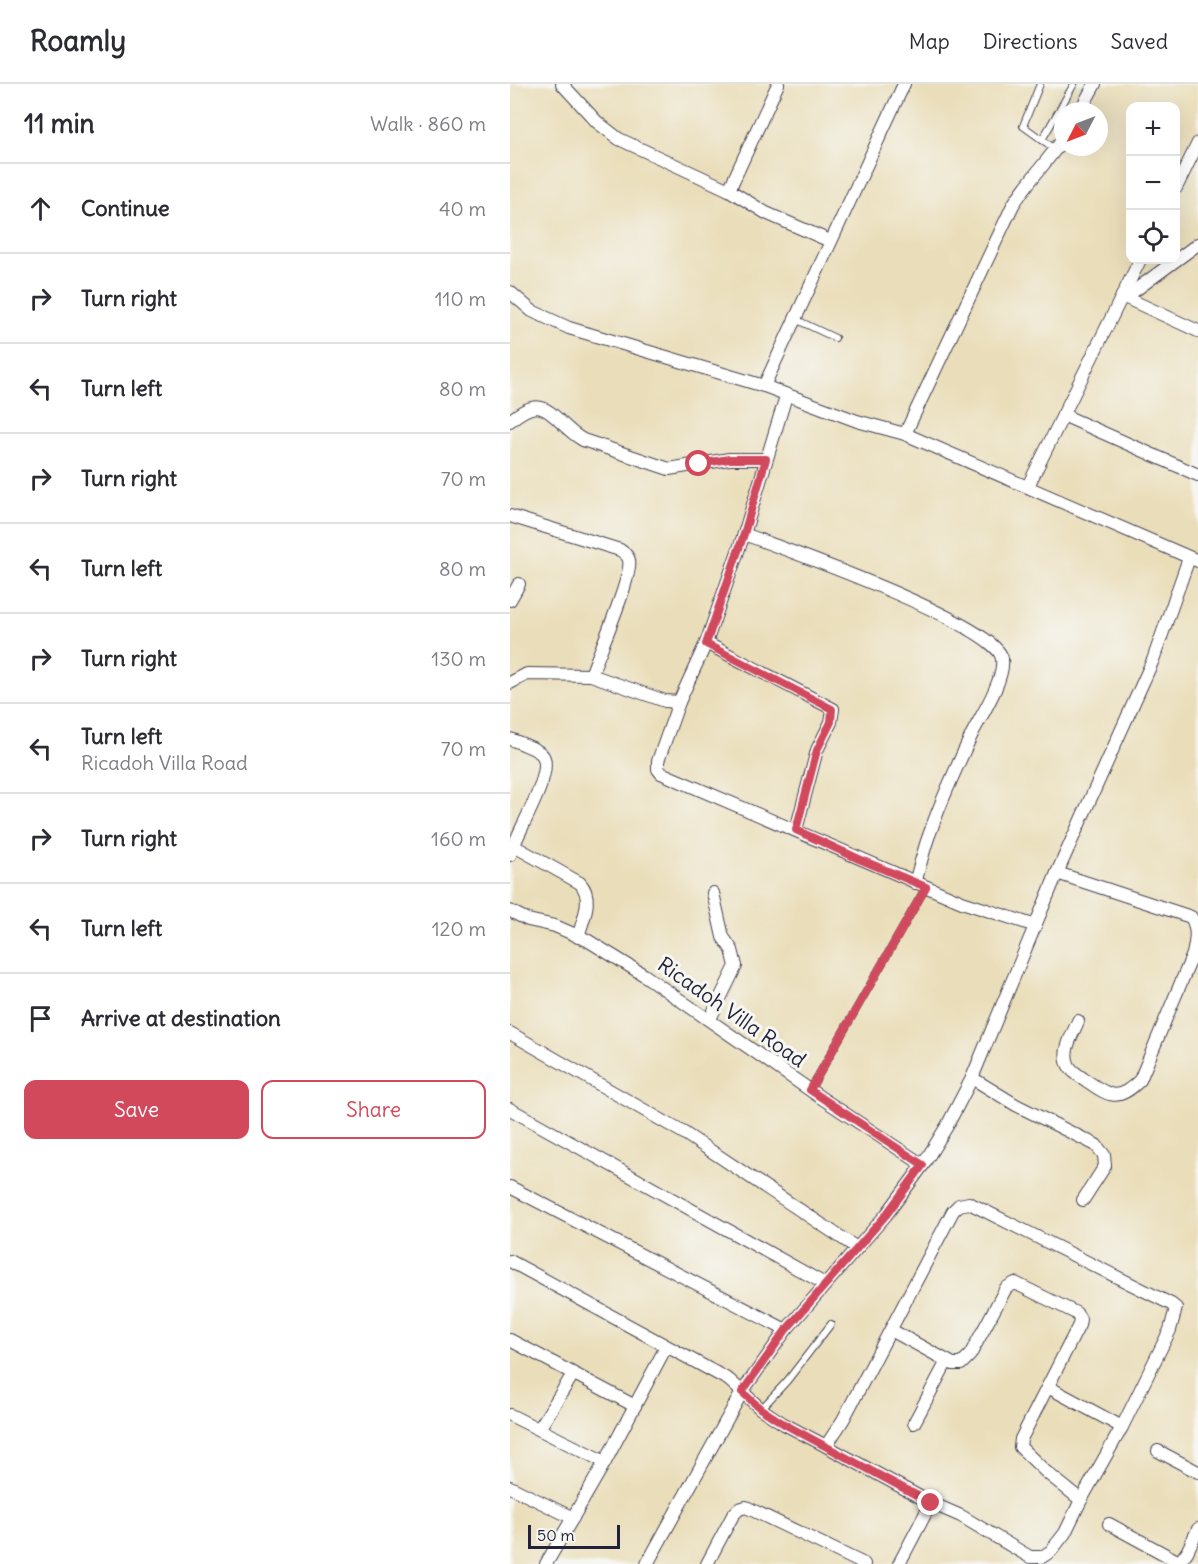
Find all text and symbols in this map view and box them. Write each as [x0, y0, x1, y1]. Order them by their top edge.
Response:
text: Roamly [30, 23, 126, 59]
text: Map [909, 28, 950, 55]
text: Directions [983, 28, 1077, 55]
text: Saved [1110, 28, 1168, 55]
north arrow [1054, 102, 1108, 156]
map controls [1126, 102, 1180, 264]
button: + [1126, 102, 1180, 156]
text: 11 min [24, 107, 95, 140]
text: Walk · 860 m [370, 111, 486, 136]
button: − [1126, 156, 1180, 210]
icon: ahead [24, 192, 57, 225]
text: Continue [81, 194, 170, 222]
text: 40 m [439, 196, 486, 221]
button: locate [1126, 210, 1180, 264]
icon: right [24, 282, 57, 315]
text: Turn right [81, 284, 177, 312]
text: 110 m [435, 286, 486, 311]
icon: left [24, 372, 57, 405]
text: Turn left [81, 374, 162, 402]
text: 80 m [439, 376, 486, 401]
route start [685, 450, 711, 476]
icon: right [24, 462, 57, 495]
text: Turn right [81, 464, 177, 492]
text: 70 m [441, 466, 486, 491]
icon: left [24, 552, 57, 585]
text: Turn left [81, 554, 162, 582]
text: 80 m [439, 556, 486, 581]
icon: right [24, 642, 57, 675]
text: Turn right [81, 644, 177, 672]
text: 130 m [431, 646, 486, 671]
text: Turn left [81, 722, 162, 750]
icon: left [24, 732, 57, 765]
text: 70 m [441, 736, 486, 761]
text: Ricadoh Villa Road [81, 750, 248, 775]
icon: right [24, 822, 57, 855]
text: Turn right [81, 824, 177, 852]
text: 160 m [431, 826, 486, 851]
icon: left [24, 912, 57, 945]
text: Turn left [81, 914, 162, 942]
text: 120 m [432, 916, 486, 941]
street label: Ricadoh Villa Road [652, 951, 812, 1073]
icon: arrive [24, 1002, 57, 1035]
text: Arrive at destination [81, 1004, 281, 1032]
button: Save [24, 1080, 249, 1139]
button: Share [261, 1080, 486, 1139]
route end [917, 1489, 943, 1515]
scale bar [528, 1522, 620, 1550]
text: 50 m [537, 1525, 575, 1545]

